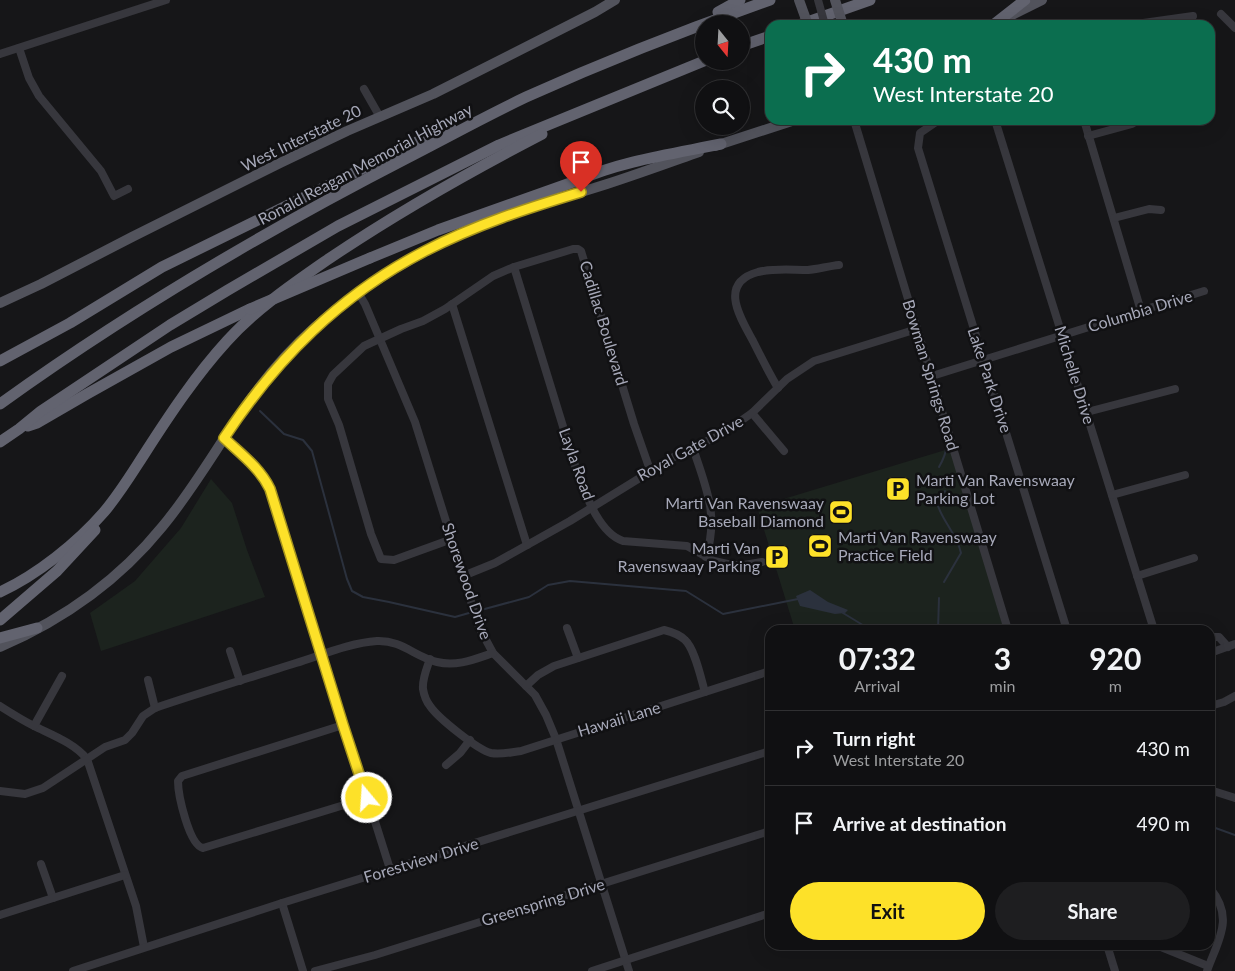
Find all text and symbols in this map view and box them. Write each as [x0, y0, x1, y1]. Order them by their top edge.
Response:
north arrow [695, 15, 750, 70]
map controls [695, 15, 750, 135]
text: 430 m [873, 38, 972, 80]
icon: right [790, 40, 855, 105]
button: search [695, 80, 750, 135]
text: West Interstate 20 [873, 80, 1054, 107]
street label: Ronald Reagan Memorial Highway [254, 99, 476, 228]
street label: West Interstate 20 [238, 100, 364, 175]
pin [560, 141, 602, 192]
icon: arrive [567, 148, 595, 176]
street label: Cadillac Boulevard [576, 258, 632, 388]
street label: Columbia Drive [1085, 286, 1194, 335]
street label: Bowman Springs Road [899, 297, 963, 453]
street label: Michelle Drive [1052, 323, 1099, 426]
street label: Lake Park Drive [964, 325, 1016, 435]
street label: Royal Gate Drive [634, 411, 746, 485]
street label: Layla Road [556, 425, 599, 503]
place label: Marti Van Ravenswaay Parking Lot [916, 470, 1076, 507]
parking icon: Marti Van Ravenswaay Parking Lot [885, 476, 911, 502]
place label: Marti Van Ravenswaay Baseball Diamond [665, 493, 825, 530]
sports icon: Marti Van Ravenswaay Baseball Diamond [828, 499, 854, 525]
street label: Shorewood Drive [439, 520, 496, 642]
place label: Marti Van Ravenswaay Practice Field [838, 527, 998, 564]
sports icon: Marti Van Ravenswaay Practice Field [807, 533, 833, 559]
place label: Marti Van Ravenswaay Parking [617, 538, 760, 575]
parking icon: Marti Van Ravenswaay Parking [764, 544, 790, 570]
text: 07:32 [839, 640, 916, 676]
text: 3 [994, 640, 1011, 676]
text: 920 [1089, 640, 1141, 676]
text: Arrival [854, 676, 900, 695]
text: min [990, 676, 1016, 695]
text: m [1109, 676, 1122, 695]
street label: Hawaii Lane [575, 697, 663, 740]
text: Turn right [833, 727, 915, 750]
icon: right [790, 734, 818, 762]
text: 430 m [1136, 737, 1190, 760]
text: West Interstate 20 [833, 750, 964, 769]
position arrow [340, 771, 392, 823]
icon: arrive [790, 809, 818, 837]
text: Arrive at destination [833, 812, 1006, 835]
text: 490 m [1136, 812, 1190, 835]
street label: Forestview Drive [361, 833, 481, 886]
street label: Greenspring Drive [479, 874, 607, 929]
button: Exit [790, 882, 985, 940]
button: Share [995, 882, 1190, 940]

